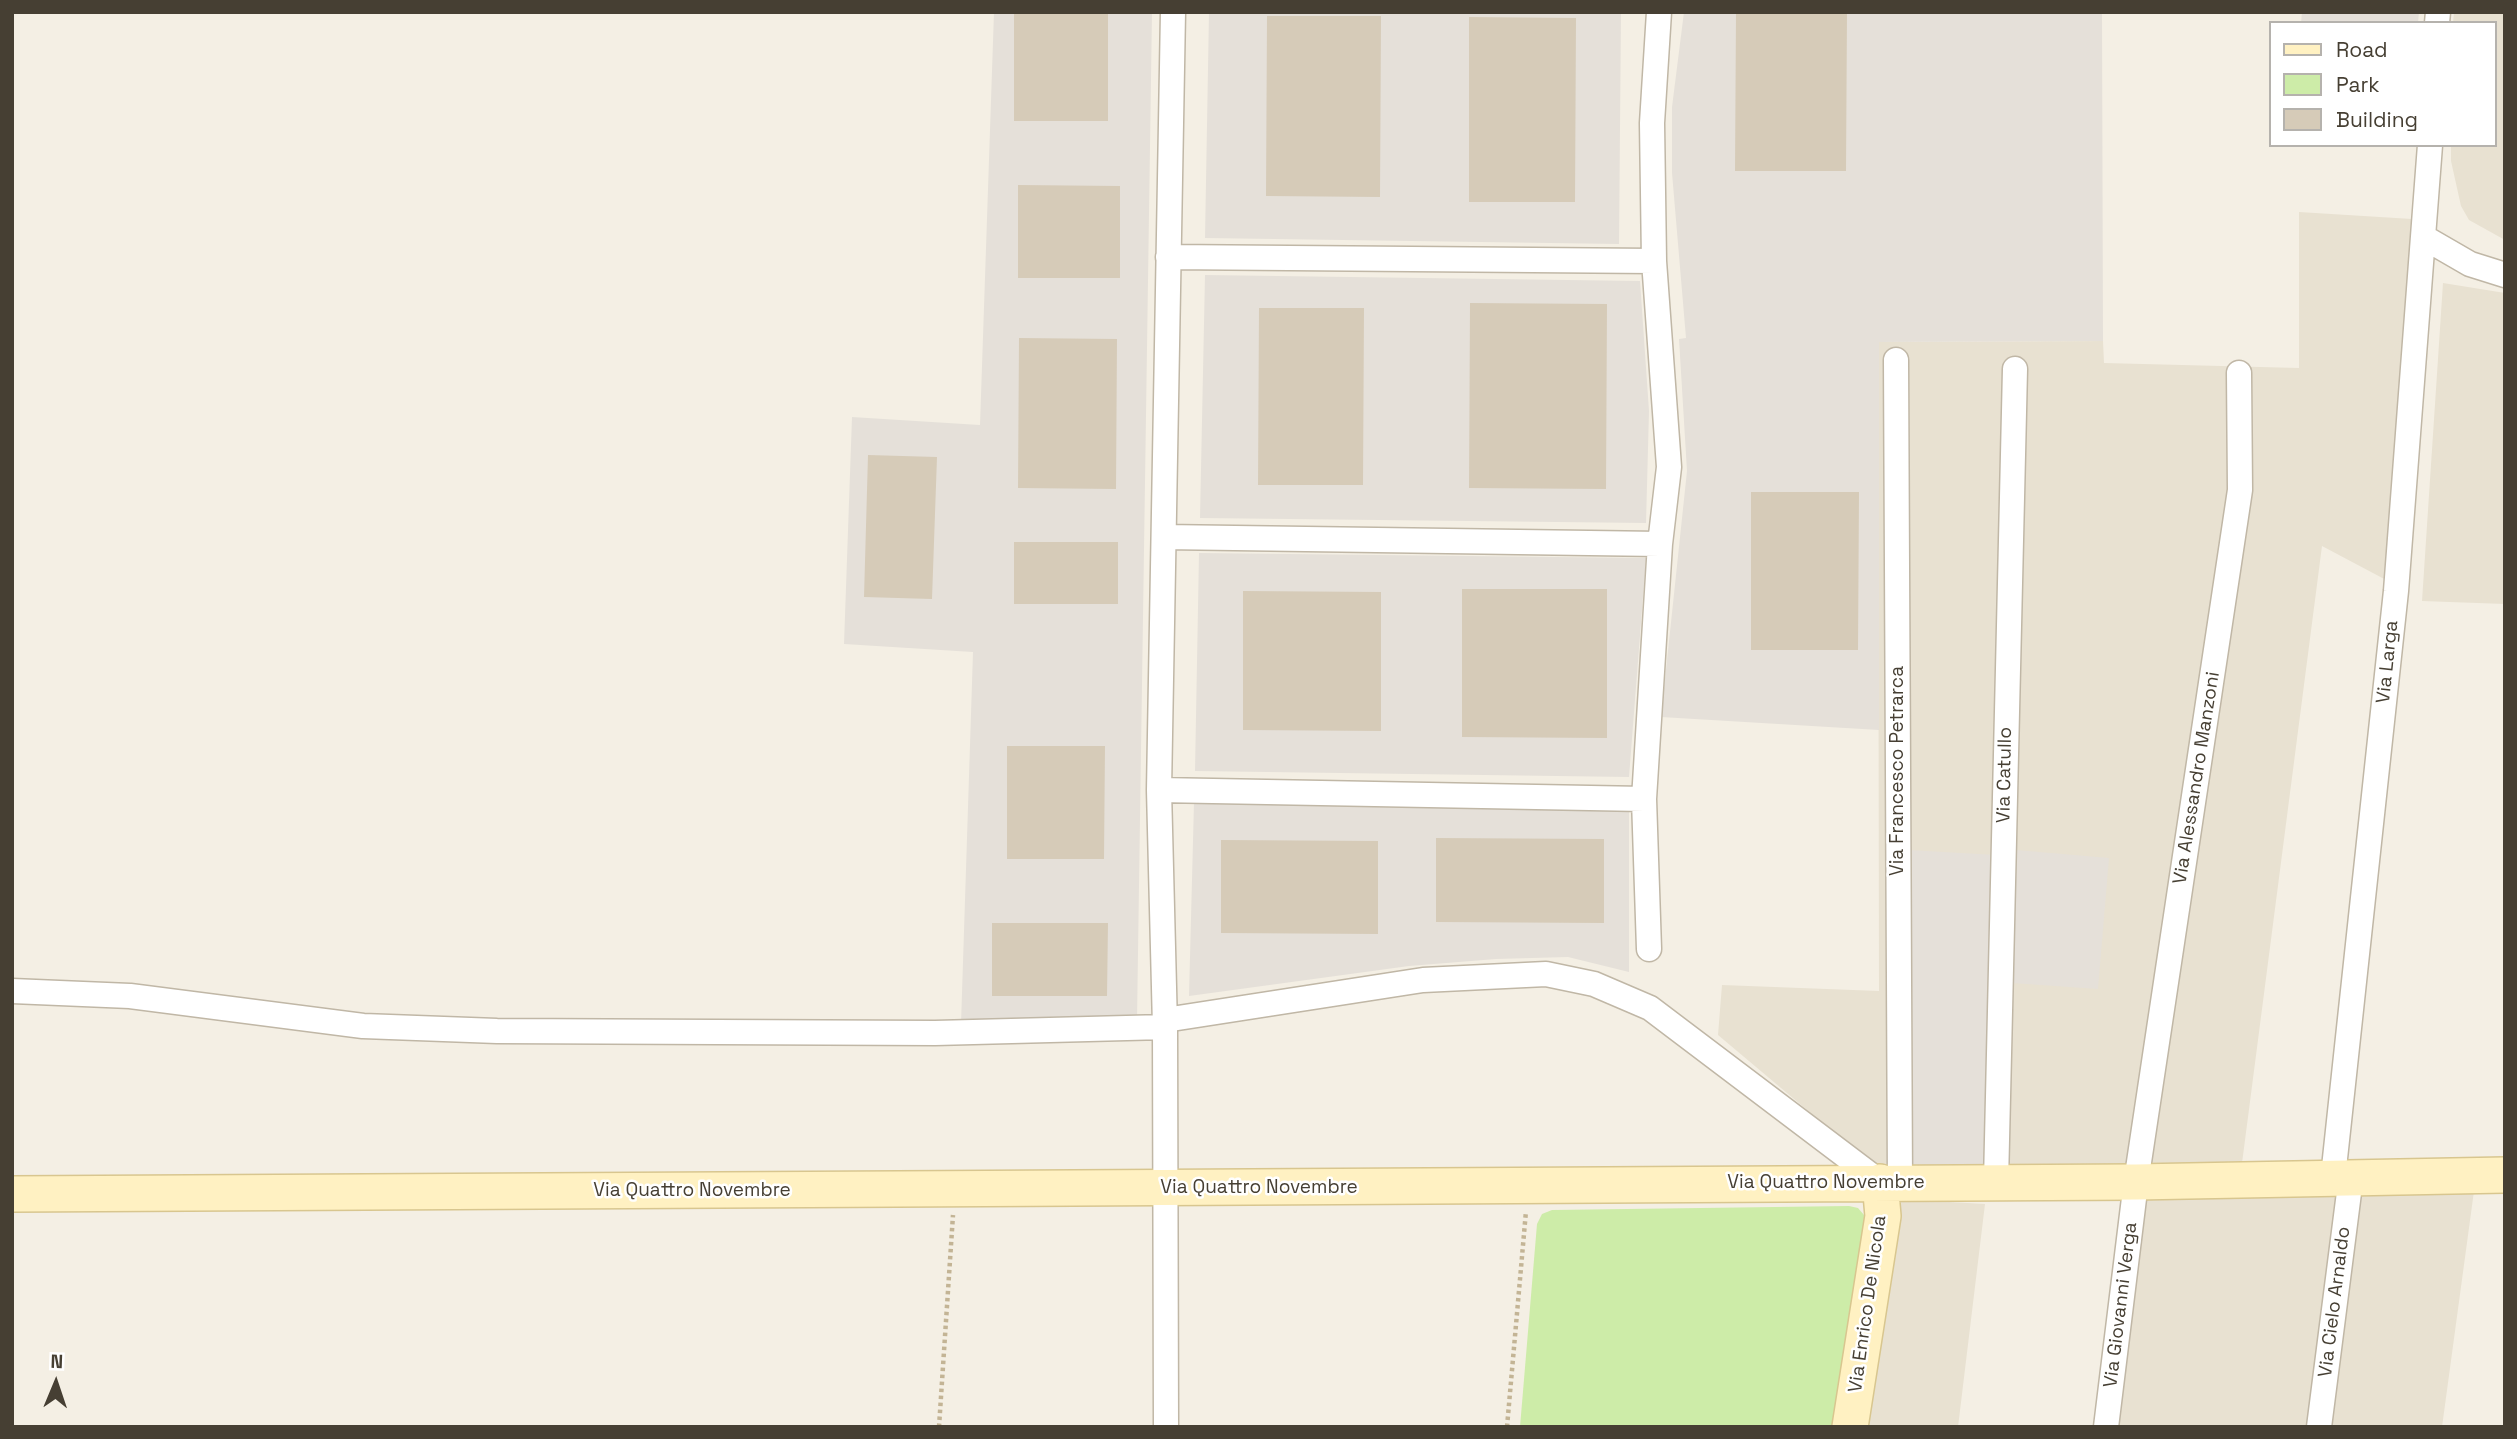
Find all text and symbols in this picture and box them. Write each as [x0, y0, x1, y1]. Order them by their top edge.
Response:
legend [2268, 21, 2496, 147]
text: Road [2336, 36, 2388, 63]
text: Park [2336, 71, 2380, 98]
text: Building [2336, 106, 2418, 133]
street label: Via Larga [2372, 619, 2404, 705]
street label: Via Francesco Petrarca [1887, 666, 1909, 876]
street label: Via Alessandro Manzoni [2169, 670, 2225, 886]
street label: Via Catullo [1993, 727, 2017, 823]
street label: Via Quattro Novembre [1727, 1172, 1925, 1194]
street label: Via Quattro Novembre [1160, 1177, 1358, 1199]
street label: Via Quattro Novembre [593, 1180, 791, 1202]
street label: Via Enrico De Nicola [1844, 1214, 1892, 1394]
street label: Via Giovanni Verga [2100, 1221, 2142, 1389]
street label: Via Cielo Arnaldo [2314, 1225, 2356, 1379]
north arrow [21, 1348, 91, 1418]
text: N [50, 1349, 64, 1374]

